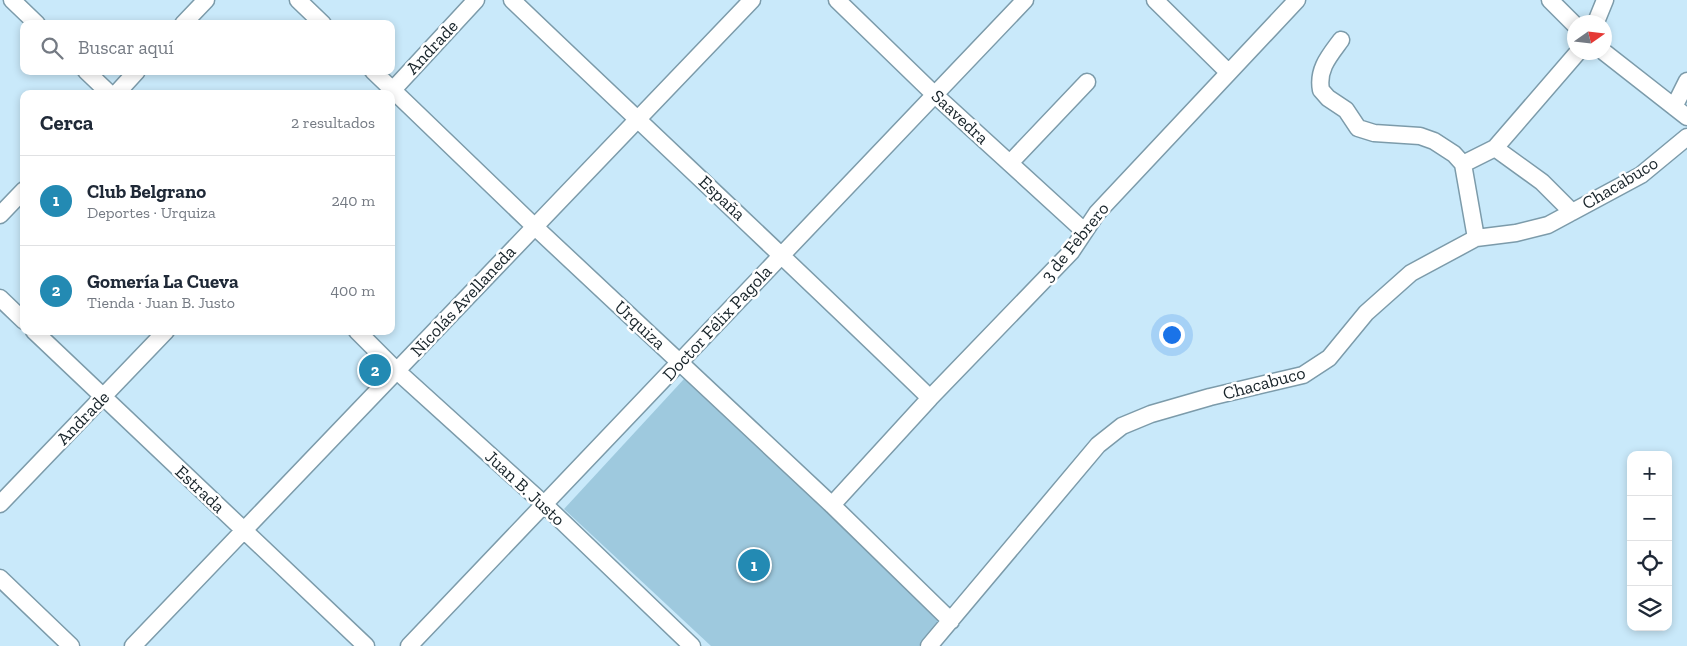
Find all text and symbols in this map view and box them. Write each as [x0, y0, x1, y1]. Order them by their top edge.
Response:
street label: Andrade [401, 15, 463, 79]
north arrow [1567, 15, 1612, 60]
search box [20, 20, 395, 75]
icon: search [38, 34, 66, 62]
text: Buscar aquí [78, 36, 174, 59]
street label: Saavedra [927, 85, 993, 149]
text: Cerca [40, 110, 93, 135]
text: 2 resultados [291, 113, 375, 132]
street label: Chacabuco [1578, 152, 1662, 214]
street label: España [694, 171, 750, 225]
text: Club Belgrano [87, 180, 206, 203]
text: 1 [53, 191, 59, 210]
text: 240 m [331, 191, 375, 210]
street label: 3 de Febrero [1036, 198, 1114, 286]
text: Deportes · Urquiza [87, 203, 216, 222]
street label: Nicolás Avellaneda [406, 241, 520, 361]
street label: Doctor Félix Pagola [658, 260, 777, 385]
text: Gomería La Cueva [87, 270, 239, 293]
text: 2 [52, 281, 60, 300]
text: 400 m [331, 281, 375, 300]
text: Tienda · Juan B. Justo [87, 293, 235, 312]
street label: Urquiza [610, 296, 670, 354]
your location [1159, 322, 1185, 348]
pin: 2 [359, 351, 391, 389]
street label: Chacabuco [1220, 361, 1308, 405]
street label: Andrade [52, 386, 114, 450]
street label: Juan B. Justo [480, 445, 570, 531]
map controls [1627, 451, 1672, 631]
button: + [1627, 451, 1672, 496]
street label: Estrada [171, 461, 230, 518]
button: − [1627, 496, 1672, 541]
button: locate [1627, 541, 1672, 586]
pin: 1 [738, 546, 770, 584]
button: layers [1627, 586, 1672, 631]

